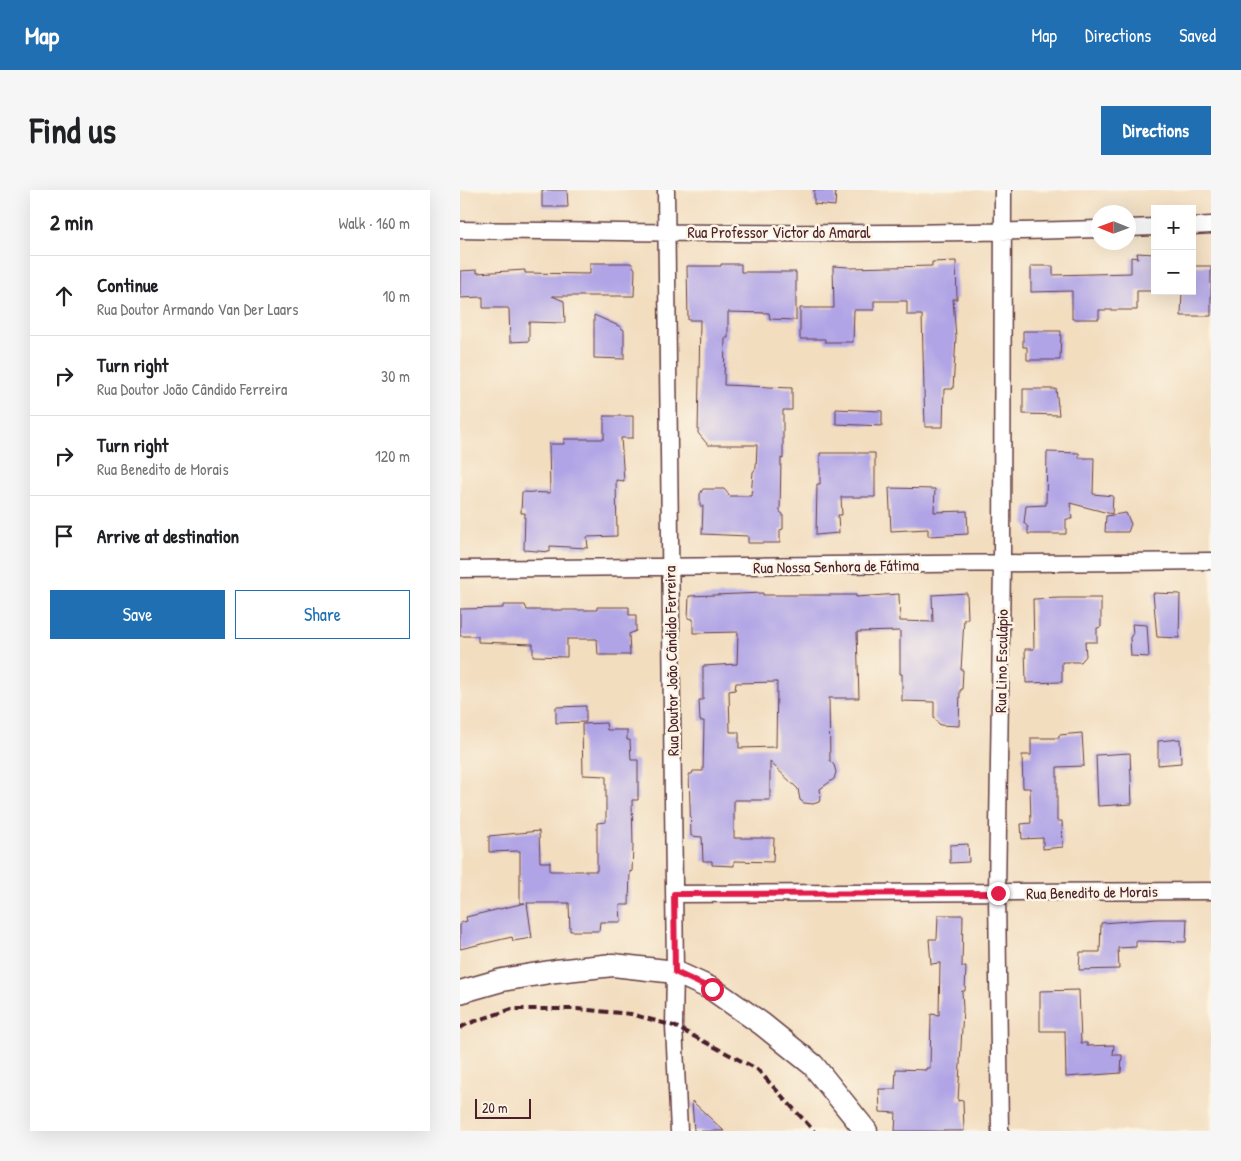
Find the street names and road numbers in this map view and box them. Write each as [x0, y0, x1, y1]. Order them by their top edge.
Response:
street label: Rua Professor Victor do Amaral [687, 221, 871, 243]
street label: Rua Nossa Senhora de Fátima [753, 554, 919, 578]
street label: Rua Doutor João Cândido Ferreira [658, 566, 684, 756]
street label: Rua Lino Esculápio [989, 608, 1013, 713]
street label: Rua Benedito de Morais [1026, 880, 1158, 904]

